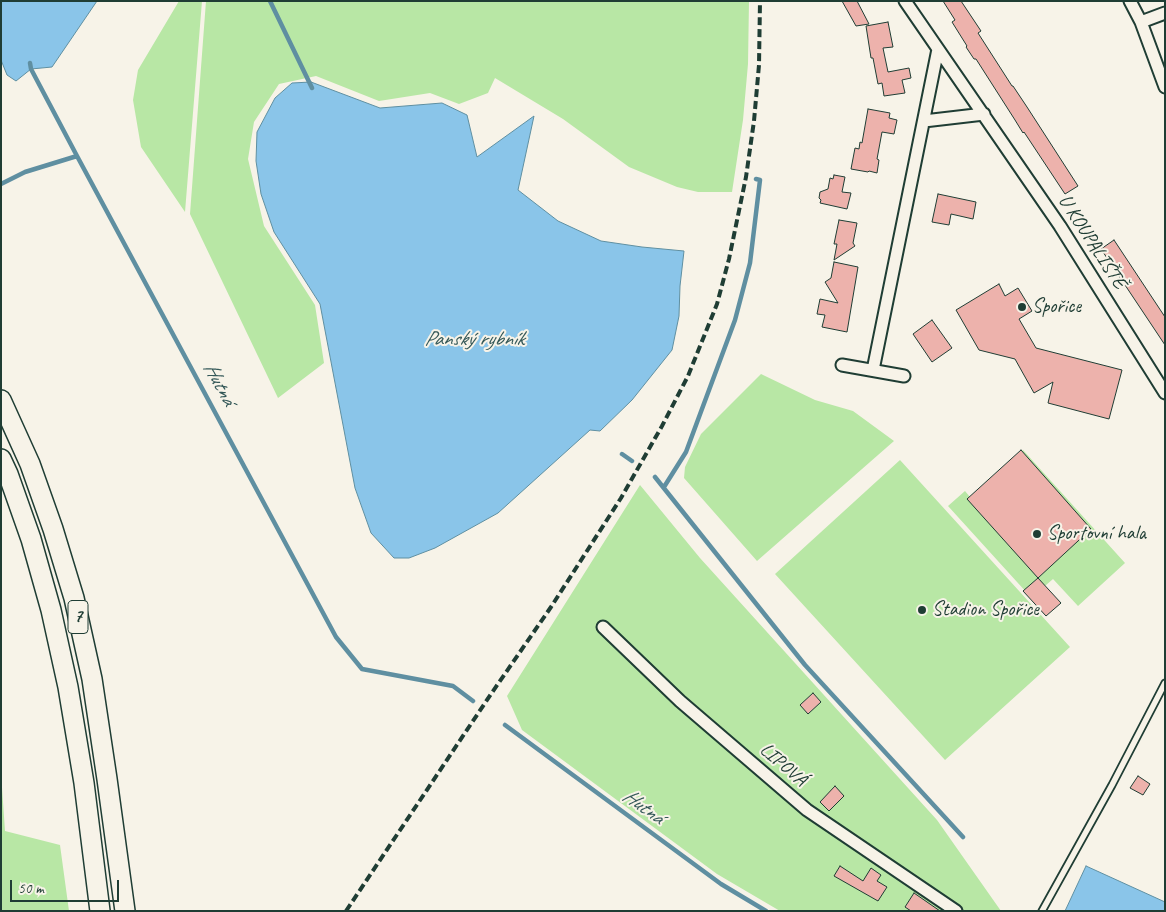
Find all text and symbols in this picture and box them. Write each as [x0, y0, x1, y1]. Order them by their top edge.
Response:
street label: U KOUPALIŠTĚ [1052, 190, 1132, 294]
place label: Spořice [1032, 295, 1081, 319]
marker: Spořice [1016, 301, 1028, 313]
water label: Panský rybník [424, 326, 524, 352]
water label: Hutná [197, 358, 241, 410]
place label: Sportovní hala [1047, 522, 1146, 546]
marker: Sportovní hala [1031, 528, 1043, 540]
place label: Stadion Spořice [932, 598, 1039, 622]
road number: 7 [68, 600, 88, 634]
marker: Stadion Spořice [916, 604, 928, 616]
street label: LIPOVÁ [755, 738, 811, 792]
water label: Hutná [617, 784, 669, 830]
scale bar [12, 870, 121, 902]
text: 50 m [18, 879, 44, 898]

